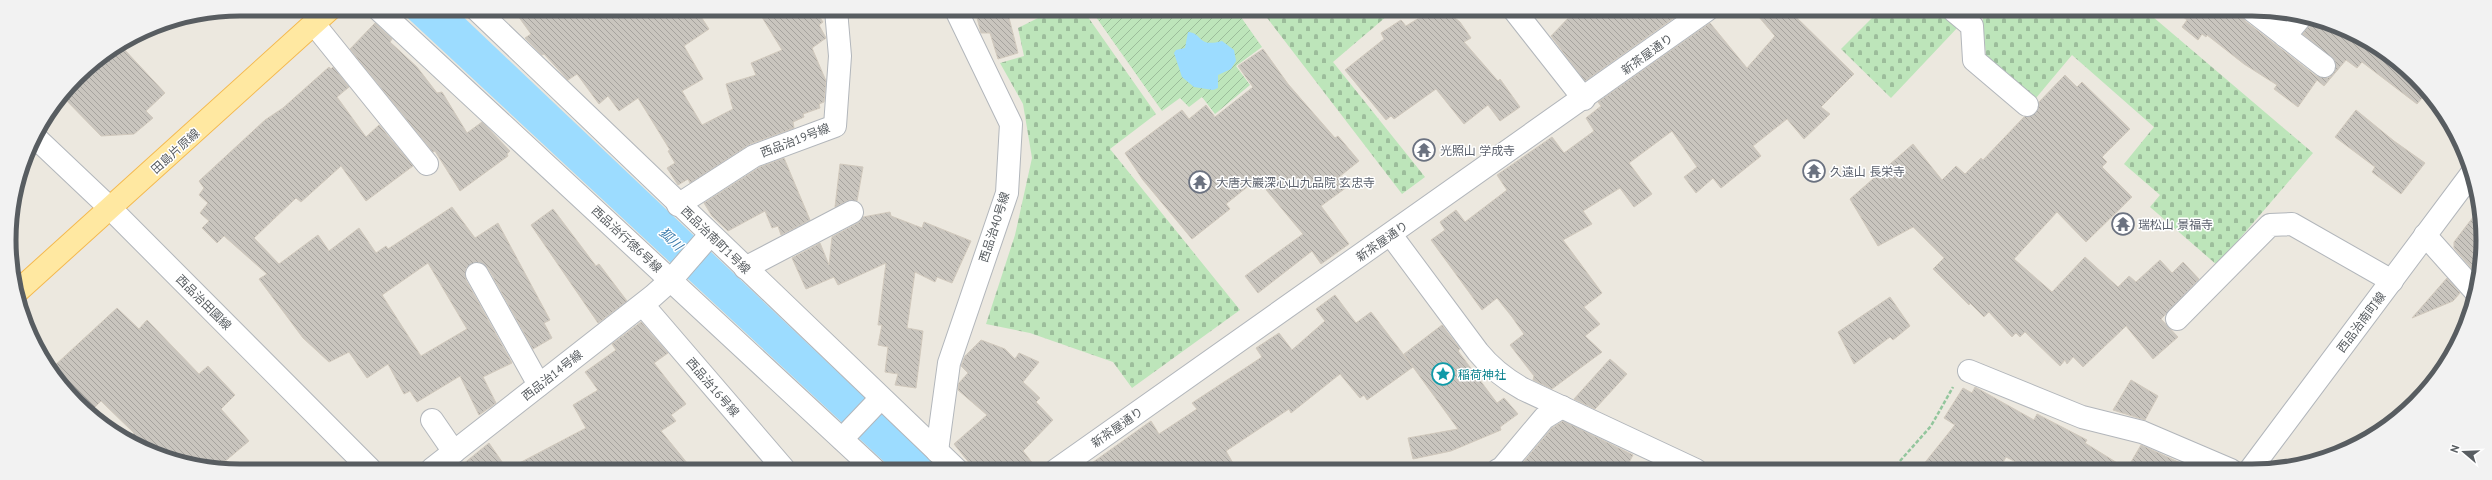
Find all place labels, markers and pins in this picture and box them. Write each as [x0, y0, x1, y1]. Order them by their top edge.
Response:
temple icon: 光照山 学成寺 [1411, 137, 1437, 163]
place label: 光照山 学成寺 [1440, 143, 1515, 158]
temple icon: 久遠山 長栄寺 [1801, 158, 1827, 184]
place label: 久遠山 長栄寺 [1830, 164, 1905, 179]
temple icon: 大唐大巖深心山九品院 玄忠寺 [1187, 169, 1213, 195]
place label: 大唐大巖深心山九品院 玄忠寺 [1216, 175, 1375, 190]
temple icon: 瑞松山 景福寺 [2110, 211, 2136, 237]
place label: 瑞松山 景福寺 [2138, 217, 2213, 232]
place icon: 稲荷神社 [1430, 361, 1456, 387]
place label: 稲荷神社 [1458, 367, 1506, 382]

